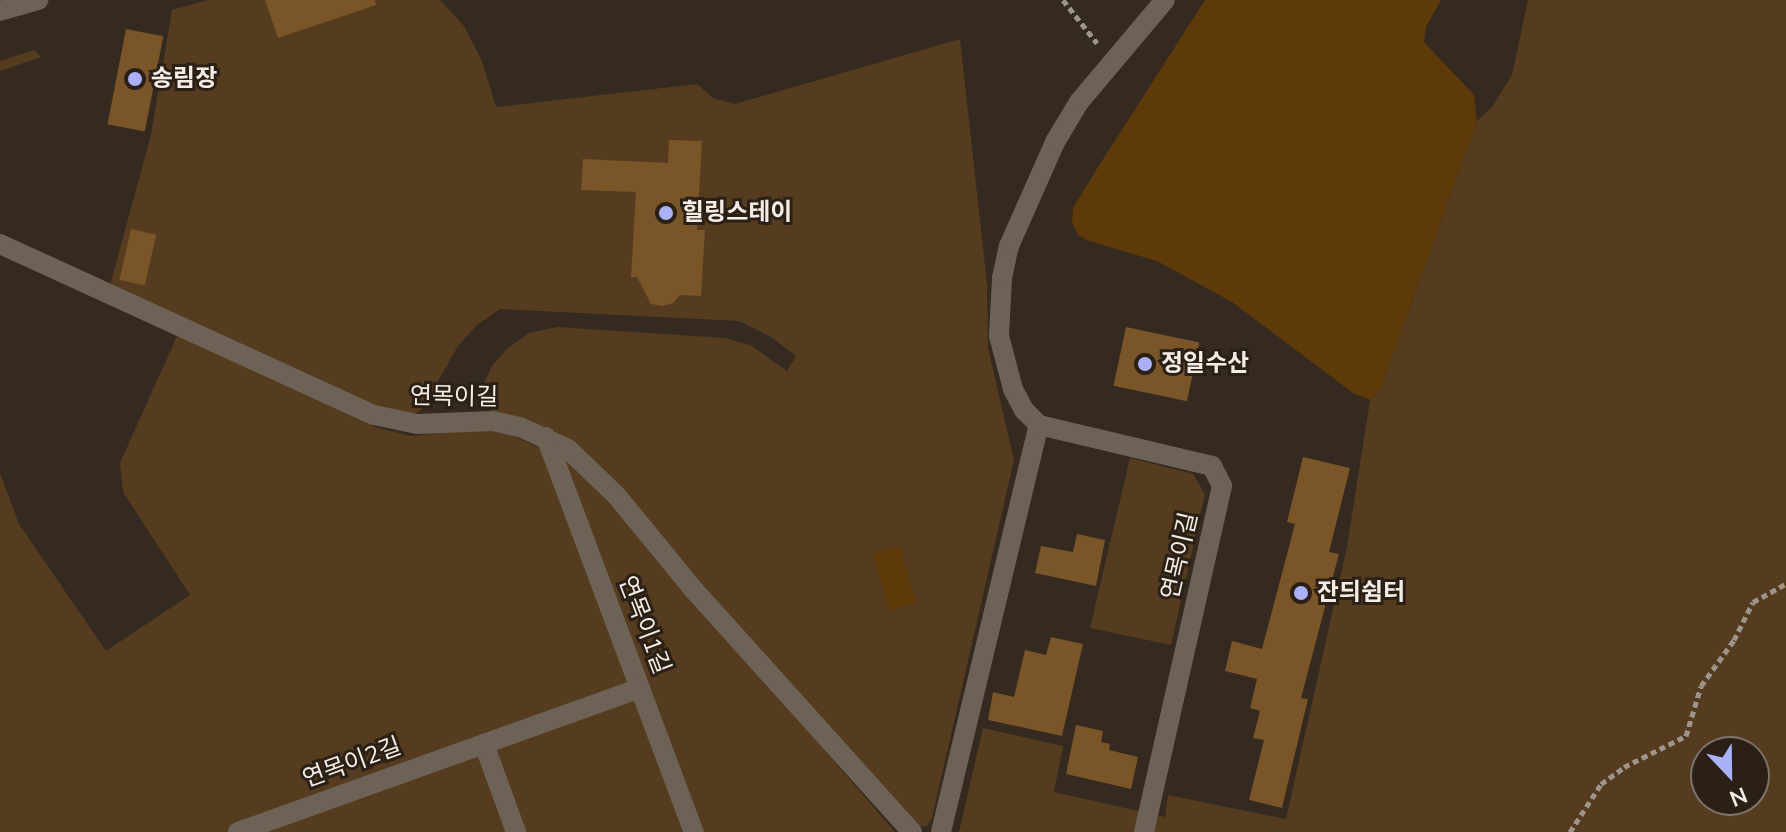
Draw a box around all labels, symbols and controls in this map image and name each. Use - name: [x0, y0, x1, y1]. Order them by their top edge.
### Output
- place label: 송림장: [151, 65, 217, 93]
- marker: 송림장: [126, 70, 144, 88]
- place label: 힐링스테이: [682, 199, 792, 227]
- marker: 힐링스테이: [657, 204, 675, 222]
- place label: 정일수산: [1161, 350, 1249, 378]
- marker: 정일수산: [1136, 355, 1154, 373]
- street label: 연목이길: [410, 382, 498, 412]
- street label: 연목이길: [1156, 510, 1204, 602]
- street label: 연목이1길: [612, 572, 676, 678]
- place label: 잔듸쉼터: [1317, 579, 1405, 607]
- marker: 잔듸쉼터: [1292, 584, 1310, 602]
- street label: 연목이2길: [299, 732, 405, 794]
- north arrow: [1690, 736, 1770, 816]
- text: N: [1725, 779, 1751, 813]

